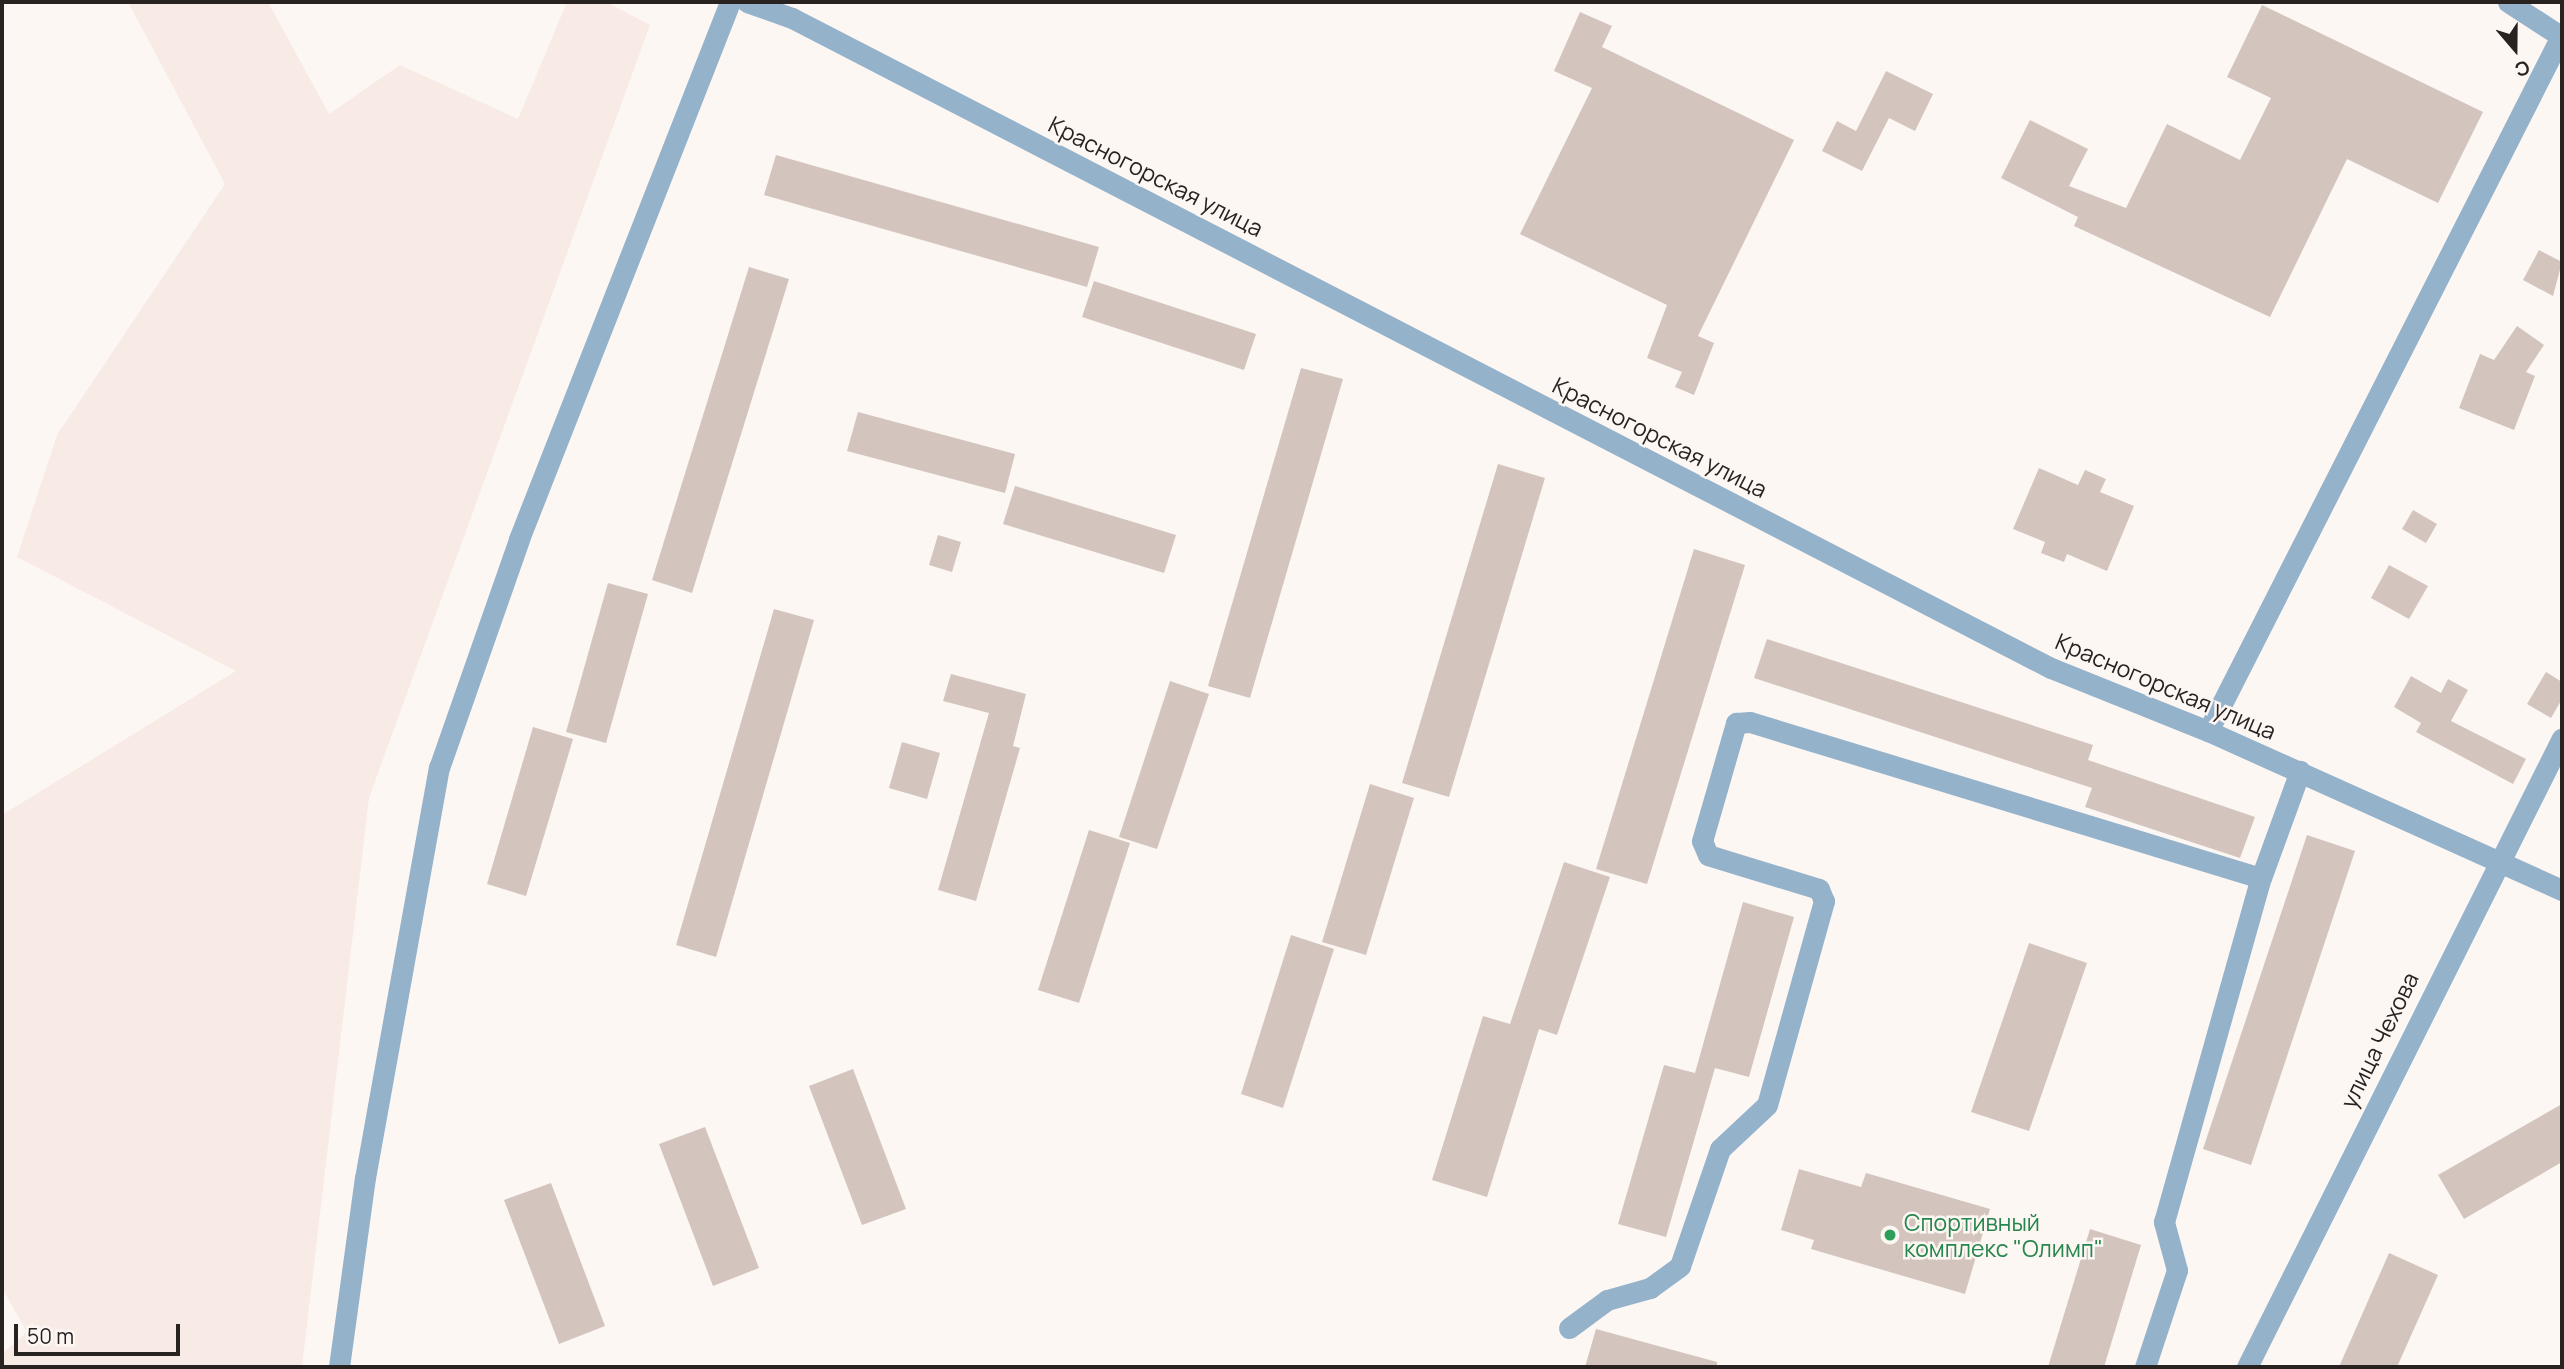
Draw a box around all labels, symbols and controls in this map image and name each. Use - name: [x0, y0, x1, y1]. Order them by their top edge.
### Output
- north arrow: [2480, 14, 2550, 84]
- text: С: [2511, 54, 2533, 83]
- street label: Красногорская улица: [1044, 110, 1268, 242]
- street label: Красногорская улица: [1548, 371, 1772, 503]
- street label: Красногорская улица: [2052, 627, 2280, 745]
- street label: улица Чехова: [2334, 968, 2424, 1112]
- place label: Спортивный комплекс "Олимп": [1904, 1208, 2103, 1262]
- marker: Спортивный комплекс "Олимп": [1882, 1227, 1898, 1243]
- scale bar: [18, 1310, 184, 1354]
- text: 50 m: [27, 1322, 74, 1350]

